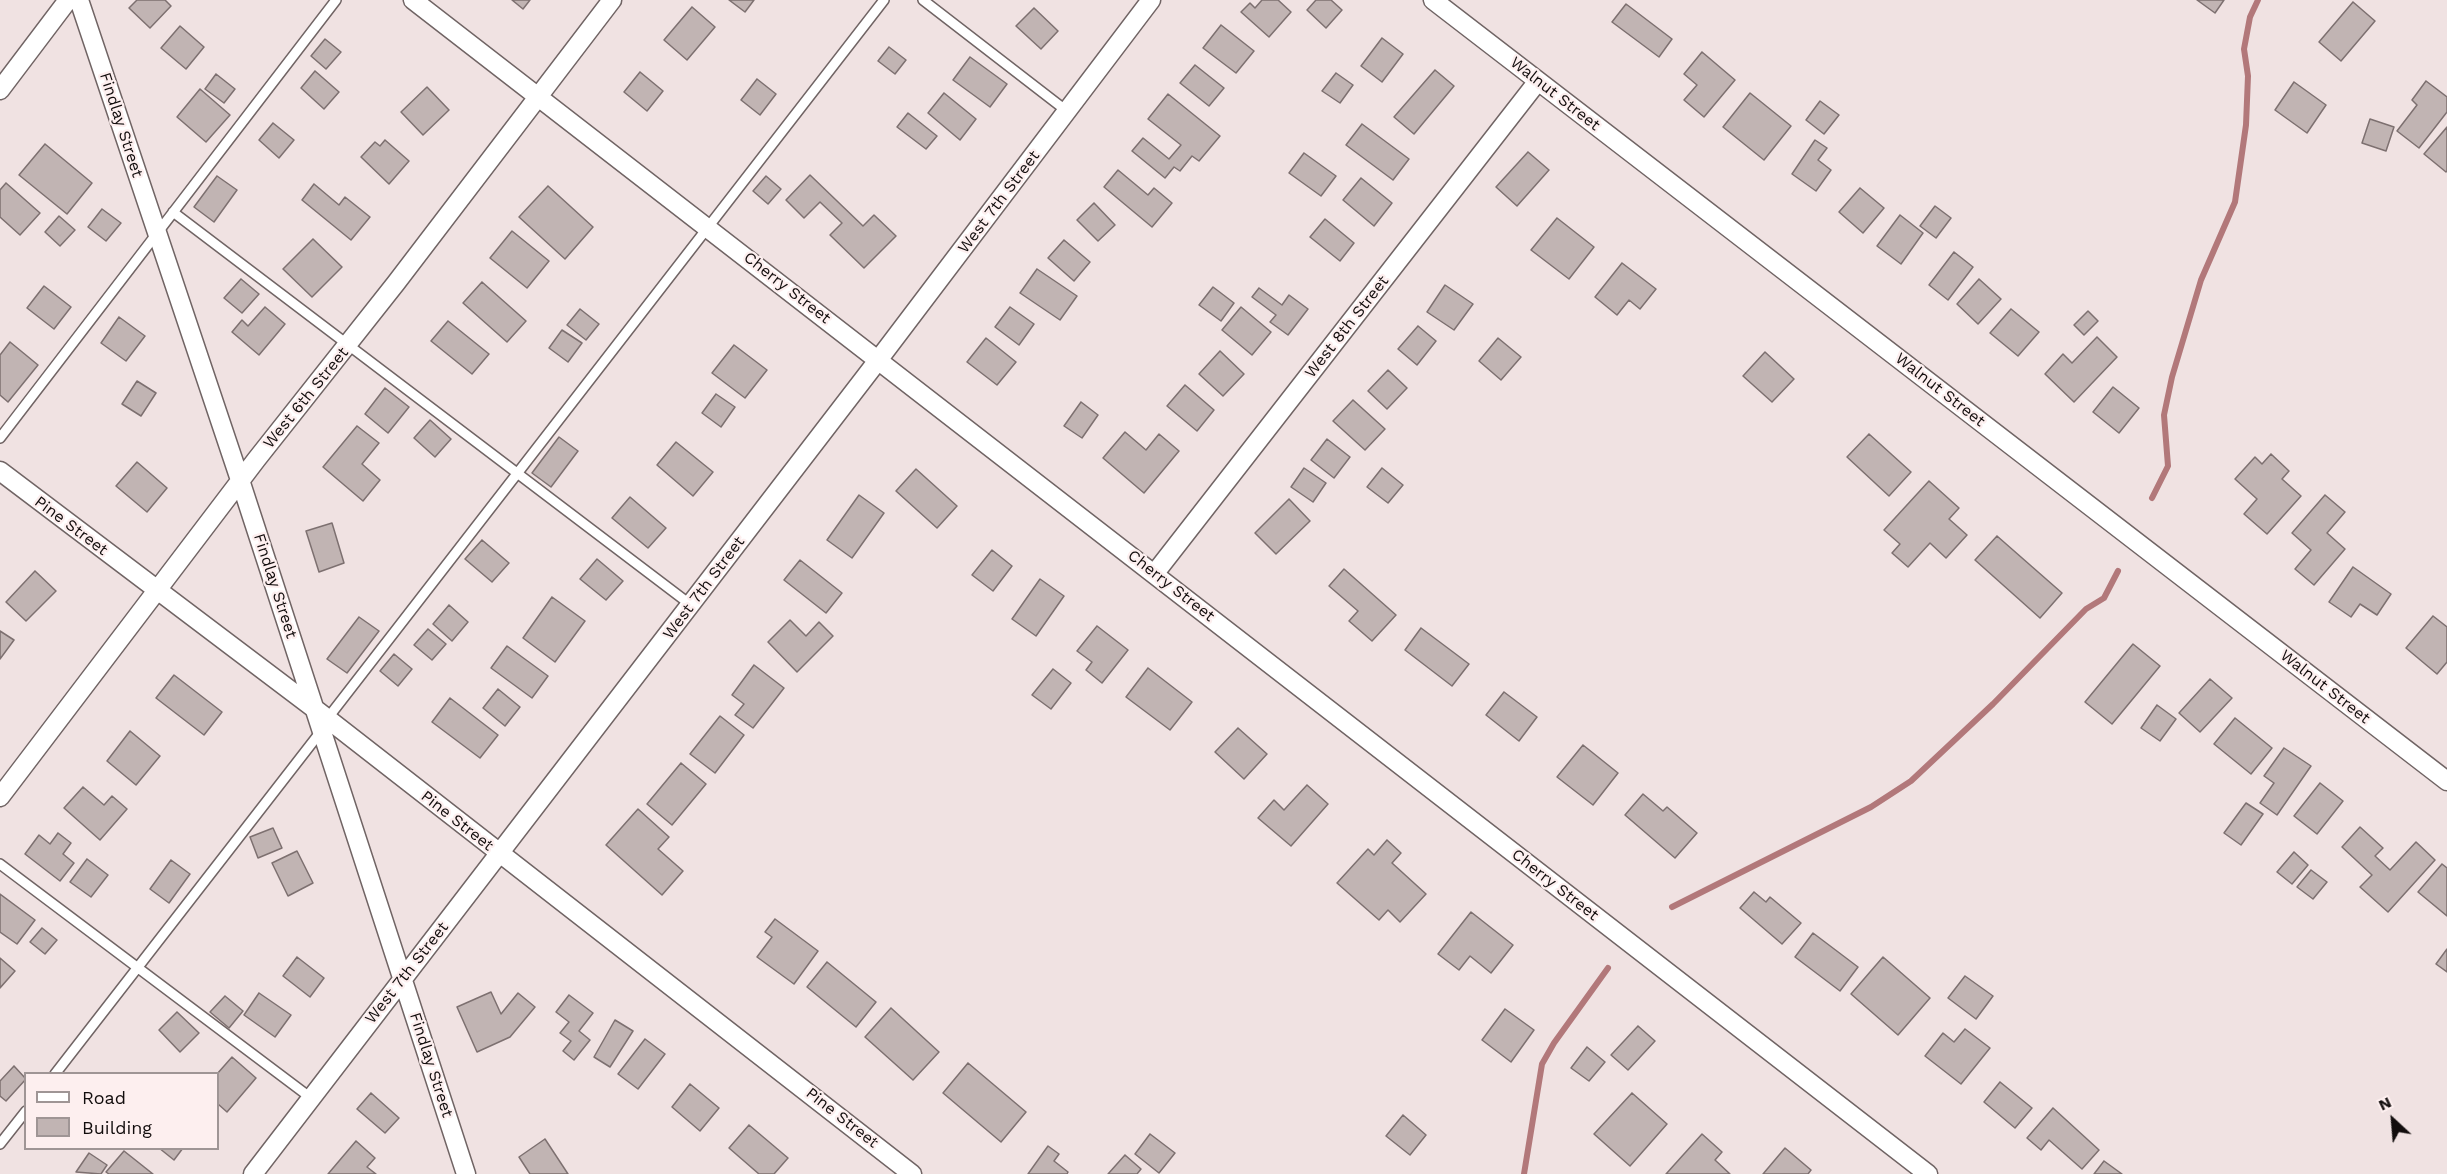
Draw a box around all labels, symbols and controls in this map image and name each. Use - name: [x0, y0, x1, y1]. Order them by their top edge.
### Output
- street label: Walnut Street: [1506, 53, 1604, 135]
- street label: Findlay Street: [95, 70, 147, 180]
- street label: West 7th Street: [954, 147, 1044, 257]
- street label: Cherry Street: [740, 248, 834, 328]
- street label: West 8th Street: [1301, 272, 1393, 382]
- street label: West 6th Street: [259, 344, 353, 452]
- street label: Walnut Street: [1891, 349, 1989, 431]
- street label: Pine Street: [31, 492, 111, 560]
- street label: Findlay Street: [249, 531, 301, 641]
- street label: West 7th Street: [659, 533, 749, 643]
- street label: Cherry Street: [1124, 546, 1218, 626]
- street label: Walnut Street: [2276, 646, 2374, 728]
- street label: Pine Street: [417, 787, 497, 855]
- street label: Cherry Street: [1508, 845, 1602, 925]
- street label: West 7th Street: [361, 918, 453, 1028]
- street label: Findlay Street: [405, 1010, 457, 1120]
- legend: [24, 1072, 219, 1150]
- street label: Pine Street: [802, 1084, 882, 1152]
- text: Road: [82, 1087, 126, 1108]
- north arrow: [2363, 1090, 2423, 1150]
- text: N: [2375, 1092, 2394, 1115]
- text: Building: [82, 1117, 152, 1138]

